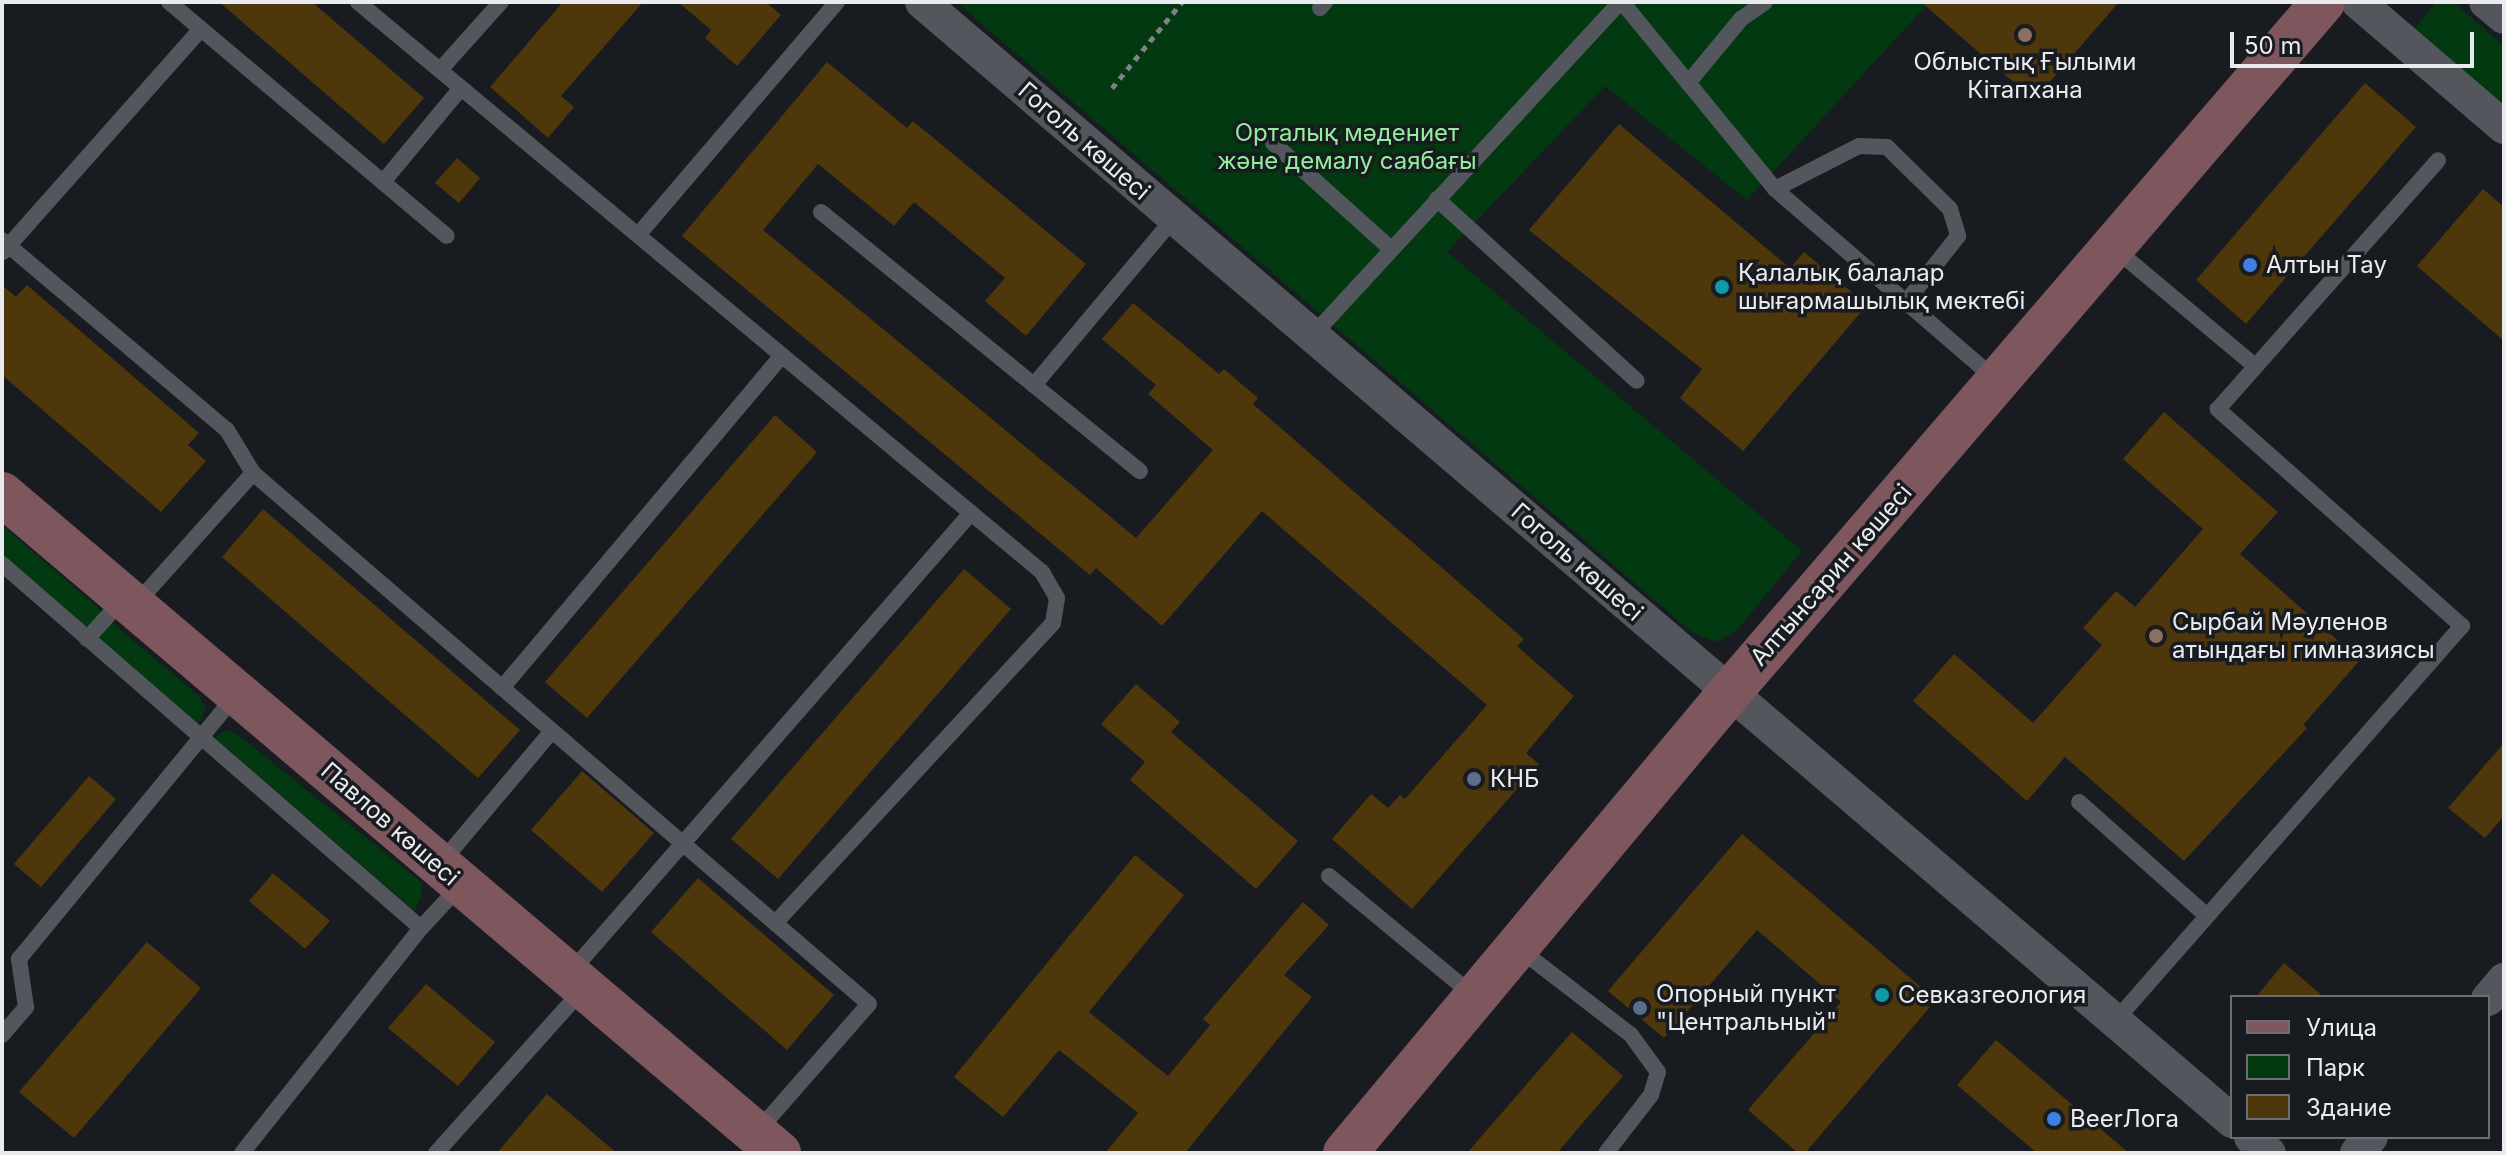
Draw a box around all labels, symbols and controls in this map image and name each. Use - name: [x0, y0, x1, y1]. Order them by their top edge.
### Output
- scale bar: [2234, 16, 2478, 66]
- marker: Облыстық Ғылыми Кітапхана: [2016, 26, 2034, 44]
- text: 50 m: [2244, 31, 2302, 60]
- place label: Облыстық Ғылыми Кітапхана: [1914, 48, 2136, 104]
- street label: Гоголь көшесі: [1012, 76, 1156, 206]
- park label: Орталық мәдениет және демалу саябағы: [1217, 119, 1477, 175]
- place label: Алтын Тау: [2266, 251, 2387, 279]
- marker: Алтын Тау: [2241, 256, 2259, 274]
- place label: Қалалық балалар шығармашылық мектебі: [1738, 259, 2025, 315]
- marker: Қалалық балалар шығармашылық мектебі: [1713, 278, 1731, 296]
- street label: Алтынсарин көшесі: [1744, 478, 1918, 672]
- street label: Гоголь көшесі: [1505, 497, 1649, 627]
- place label: Сырбай Мәуленов атындағы гимназиясы: [2172, 608, 2435, 664]
- marker: Сырбай Мәуленов атындағы гимназиясы: [2147, 627, 2165, 645]
- street label: Павлов көшесі: [315, 756, 465, 892]
- place label: КНБ: [1490, 765, 1539, 793]
- marker: КНБ: [1465, 770, 1483, 788]
- place label: Опорный пункт "Центральный": [1656, 980, 1837, 1036]
- place label: Севказгеология: [1898, 981, 2086, 1009]
- marker: Севказгеология: [1873, 986, 1891, 1004]
- legend: [2230, 995, 2490, 1139]
- marker: Опорный пункт "Центральный": [1631, 999, 1649, 1017]
- text: Улица: [2306, 1013, 2377, 1042]
- text: Парк: [2306, 1053, 2365, 1082]
- text: Здание: [2306, 1093, 2392, 1122]
- place label: BeerЛога: [2070, 1105, 2179, 1133]
- marker: BeerЛога: [2045, 1110, 2063, 1128]

